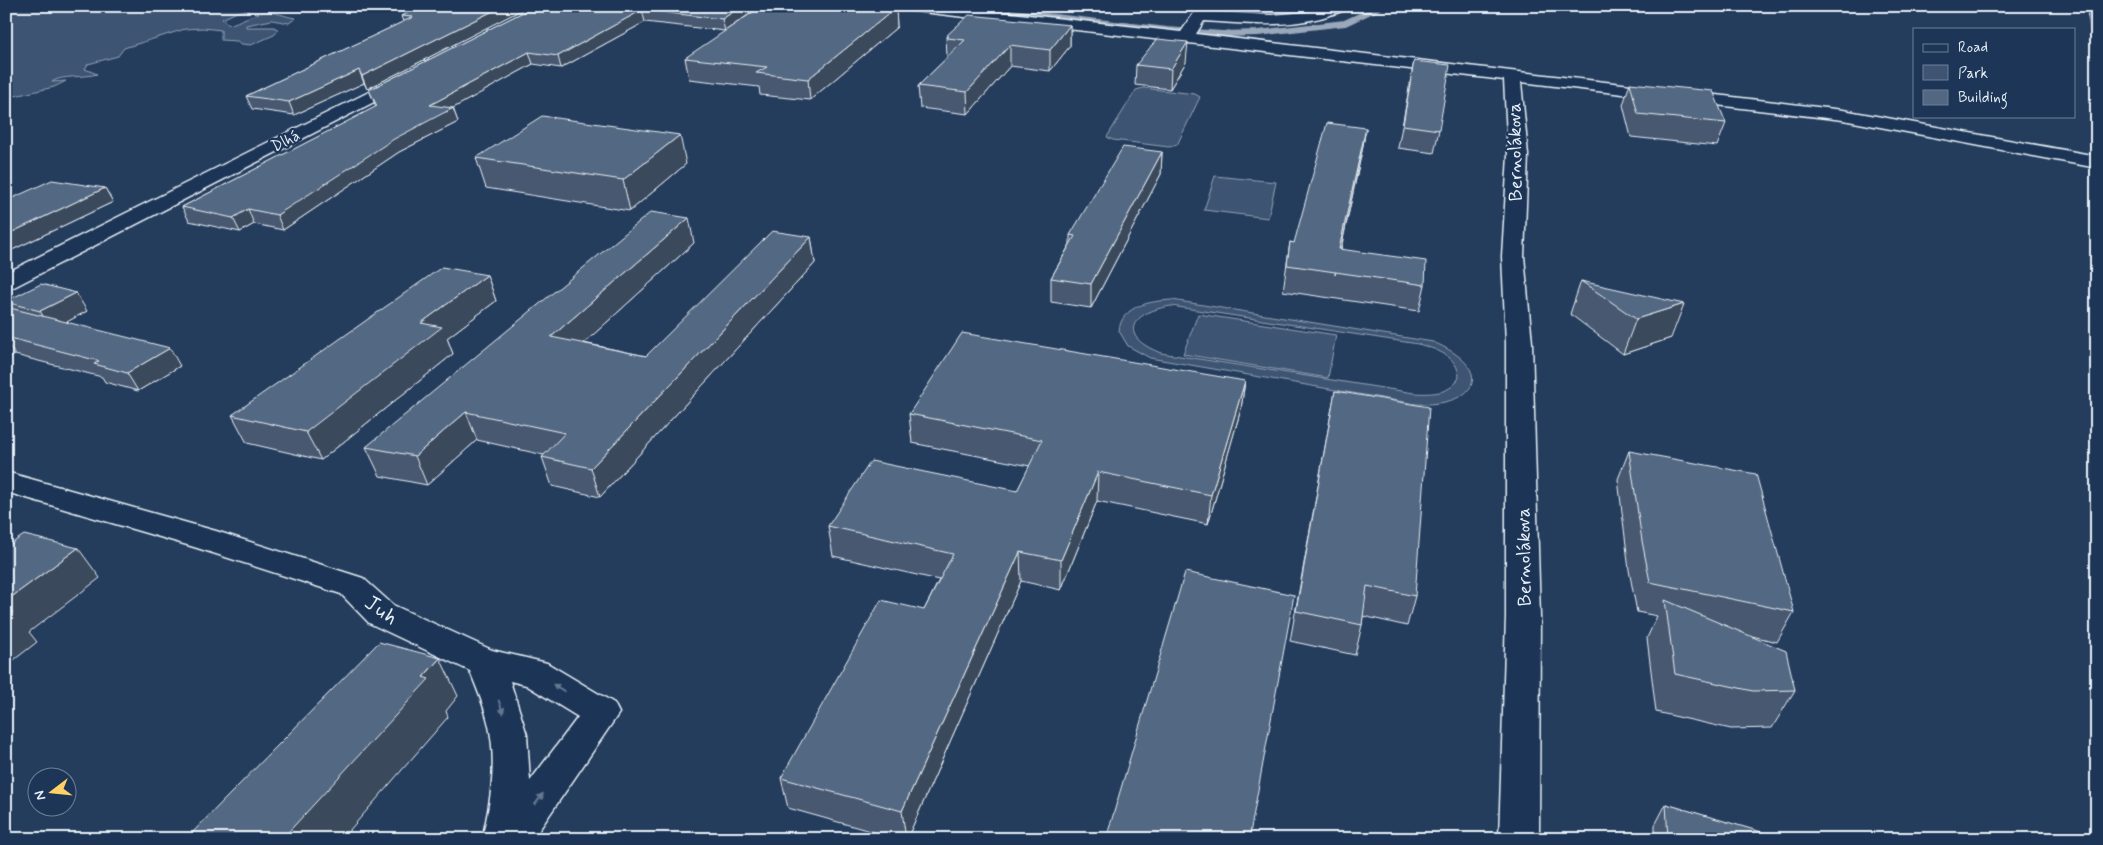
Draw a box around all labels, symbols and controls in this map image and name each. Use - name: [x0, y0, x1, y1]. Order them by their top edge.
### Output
- legend: [1913, 28, 2076, 118]
- text: Road: [1958, 38, 1988, 58]
- text: Park: [1958, 64, 1988, 84]
- text: Building: [1958, 88, 2008, 109]
- street label: Bernolákova: [1502, 102, 1529, 202]
- street label: Dlhá: [268, 125, 304, 157]
- street label: Bernolákova: [1511, 507, 1538, 607]
- street label: Juh: [359, 589, 403, 632]
- one-way arrow: [552, 683, 566, 692]
- one-way arrow: [498, 700, 505, 715]
- north arrow: [28, 768, 78, 818]
- text: N: [31, 788, 50, 802]
- one-way arrow: [534, 792, 544, 806]

